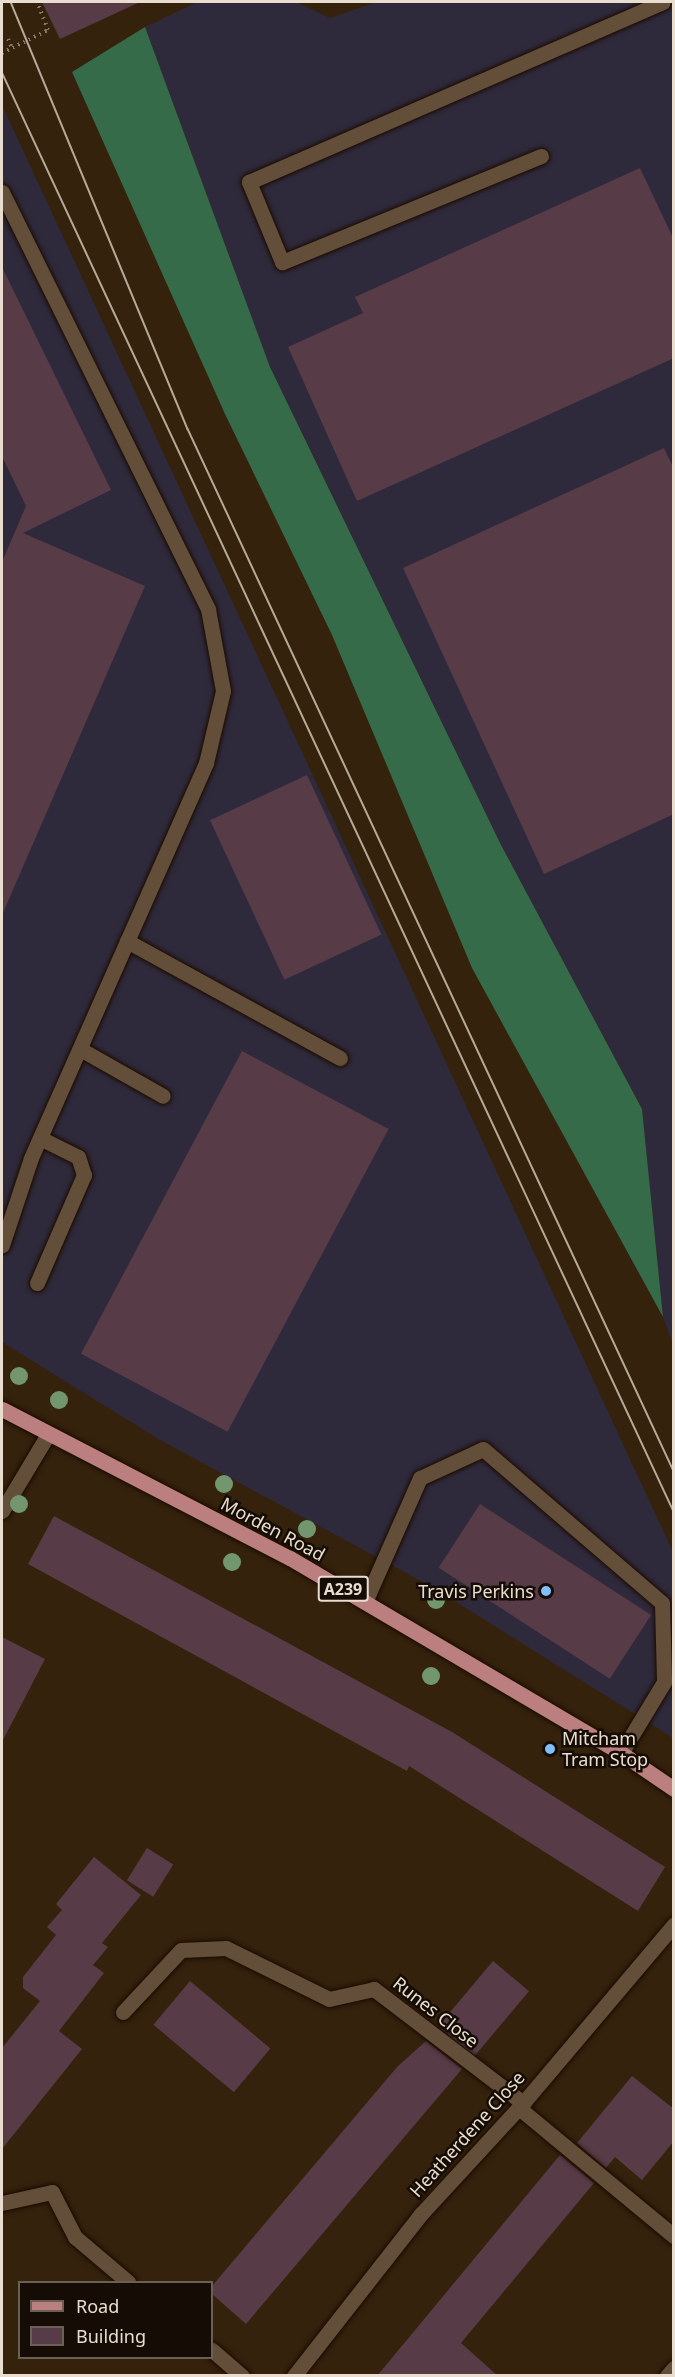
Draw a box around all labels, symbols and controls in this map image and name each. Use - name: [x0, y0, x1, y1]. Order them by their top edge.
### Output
- street label: Morden Road: [217, 1493, 329, 1565]
- road number: A239: [318, 1576, 368, 1602]
- place label: Travis Perkins: [418, 1580, 534, 1602]
- marker: Travis Perkins: [539, 1584, 553, 1598]
- place label: Mitcham Tram Stop: [562, 1728, 648, 1770]
- marker: Mitcham Tram Stop: [543, 1742, 557, 1756]
- street label: Runes Close: [389, 1972, 483, 2052]
- street label: Heatherdene Close: [405, 2067, 529, 2201]
- legend: [18, 2281, 213, 2359]
- text: Road: [76, 2294, 119, 2318]
- text: Building: [76, 2324, 146, 2348]

